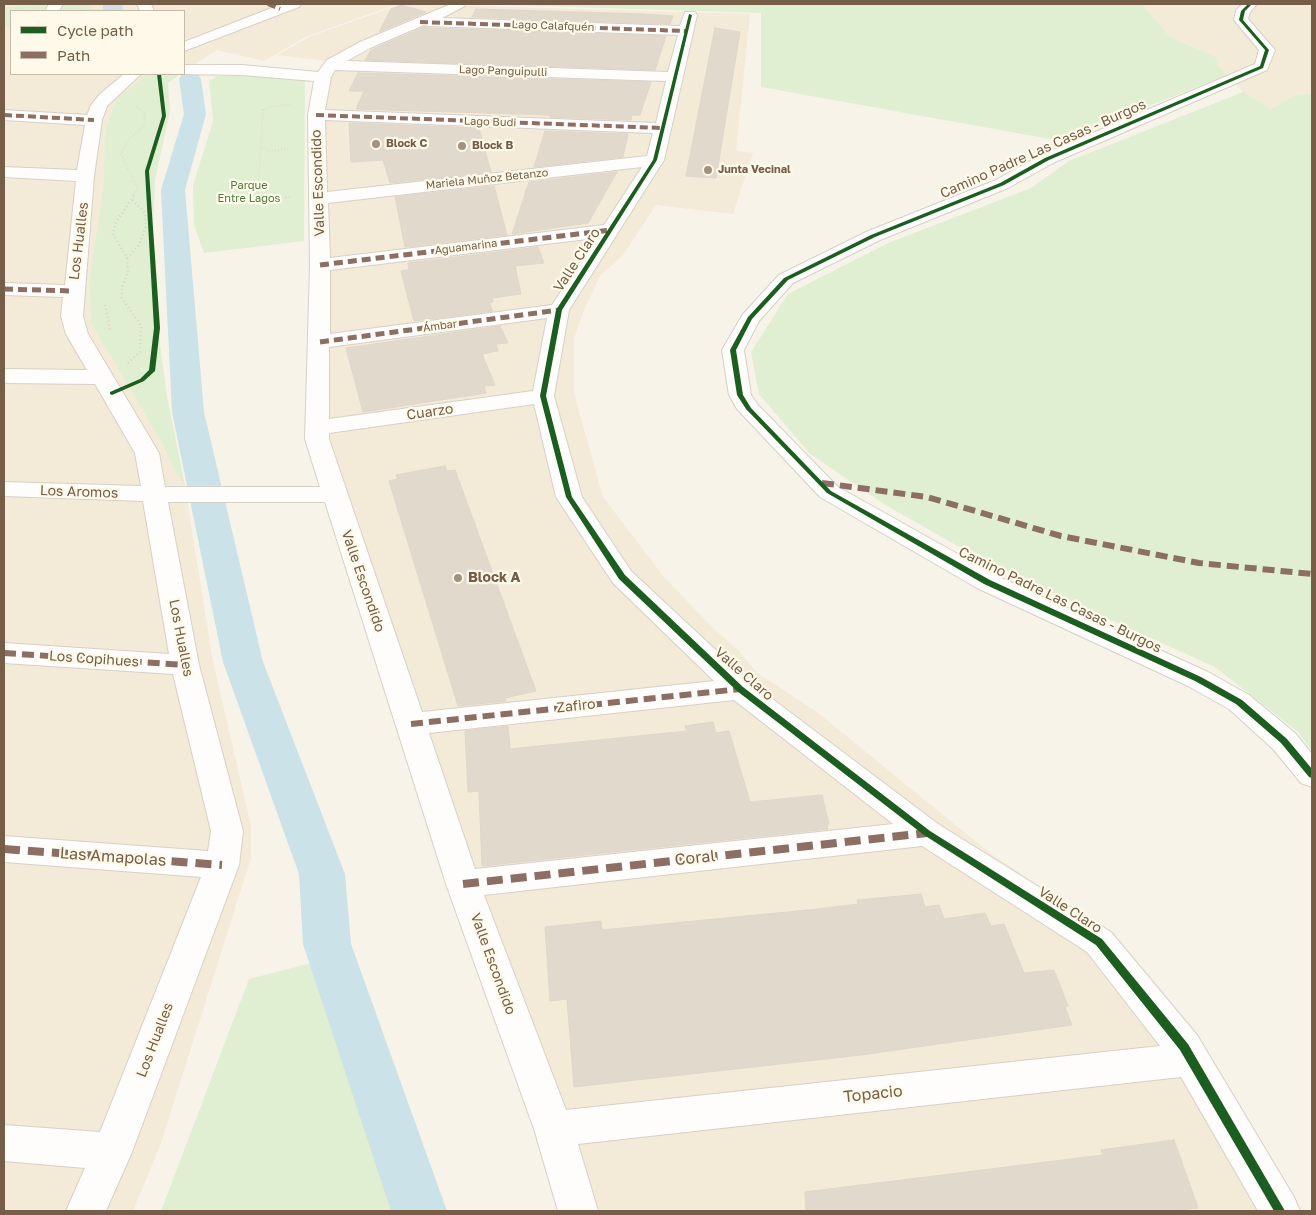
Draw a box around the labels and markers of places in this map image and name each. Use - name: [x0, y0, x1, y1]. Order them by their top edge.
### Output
- place label: Block C: [386, 137, 427, 151]
- marker: Block C: [370, 138, 382, 150]
- place label: Block B: [472, 139, 513, 153]
- marker: Block B: [456, 140, 468, 152]
- place label: Junta Vecinal: [718, 163, 791, 177]
- marker: Junta Vecinal: [702, 164, 714, 176]
- place label: Block A: [468, 570, 520, 586]
- marker: Block A: [452, 572, 464, 584]

